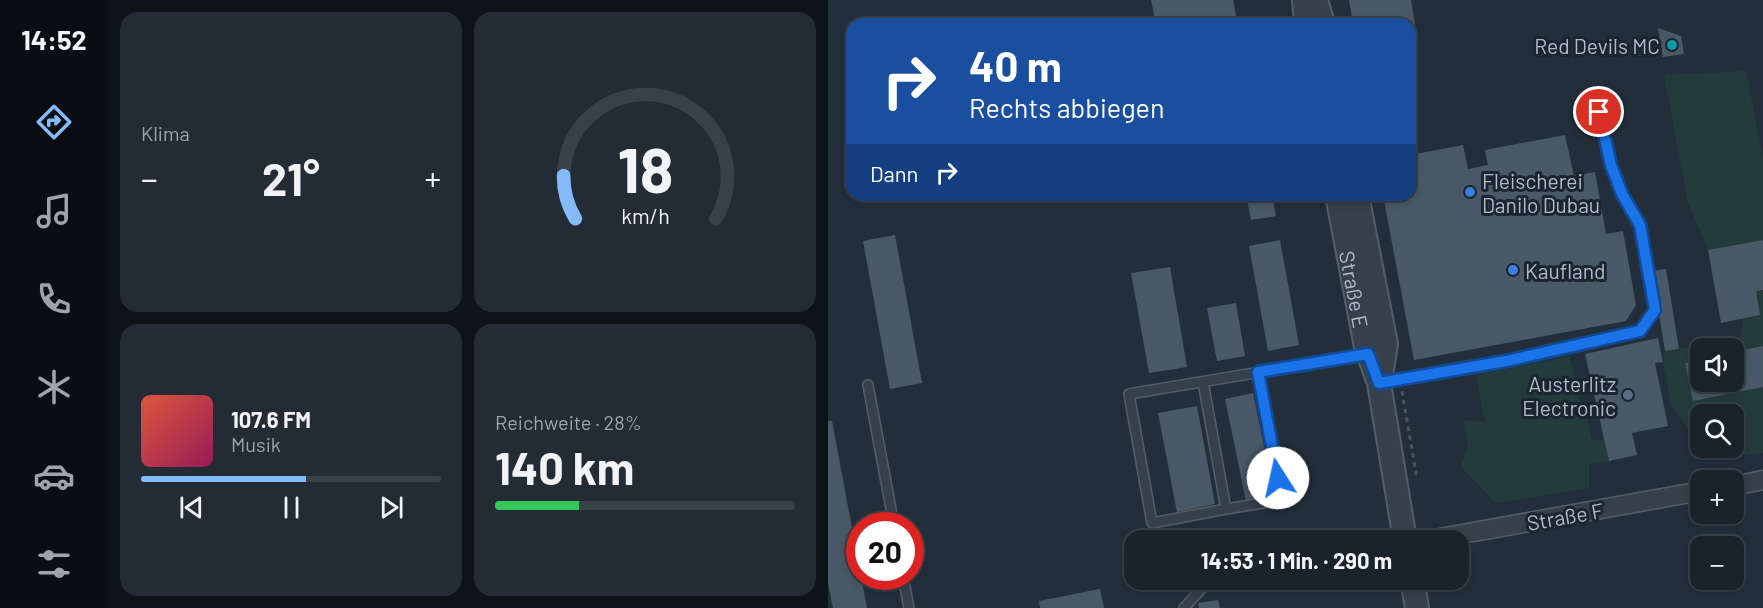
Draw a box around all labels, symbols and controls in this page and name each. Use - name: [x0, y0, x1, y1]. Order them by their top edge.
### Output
- text: 14:52: [21, 23, 87, 55]
- place label: Red Devils MC: [1534, 33, 1660, 58]
- marker: Red Devils MC: [1665, 38, 1679, 52]
- text: 40 m: [969, 40, 1062, 90]
- icon: right: [870, 42, 948, 120]
- pin: [1573, 86, 1624, 137]
- text: Rechts abbiegen: [969, 91, 1165, 123]
- icon: arrive: [1582, 95, 1615, 128]
- icon: directions: [33, 101, 75, 143]
- text: Klima: [141, 121, 190, 145]
- text: 18: [617, 131, 673, 205]
- text: 21°: [262, 151, 320, 205]
- icon: right: [930, 156, 963, 189]
- text: −: [141, 158, 158, 198]
- text: +: [425, 158, 441, 198]
- text: Dann: [870, 160, 918, 186]
- place label: Fleischerei Danilo Dubau: [1482, 168, 1600, 217]
- marker: Fleischerei Danilo Dubau: [1463, 185, 1477, 199]
- icon: music: [33, 190, 75, 232]
- text: km/h: [621, 203, 669, 228]
- street label: Straße E: [1335, 249, 1375, 330]
- place label: Kaufland: [1525, 258, 1606, 283]
- marker: Kaufland: [1506, 263, 1520, 277]
- icon: phone: [33, 278, 75, 320]
- map controls: [1690, 338, 1744, 590]
- button: sound: [1690, 338, 1744, 392]
- icon: climate: [33, 366, 75, 408]
- place label: Austerlitz Electronic: [1522, 371, 1616, 420]
- marker: Austerlitz Electronic: [1621, 388, 1635, 402]
- button: search: [1690, 404, 1744, 458]
- text: 107.6 FM: [231, 406, 311, 432]
- text: Reichweite · 28%: [495, 410, 642, 434]
- text: Musik: [231, 432, 281, 456]
- text: 140 km: [495, 440, 634, 494]
- position arrow: [1246, 446, 1310, 510]
- icon: car: [33, 455, 75, 497]
- button: +: [1690, 470, 1744, 524]
- icon: previous: [175, 491, 208, 524]
- icon: pause: [275, 491, 308, 524]
- icon: next: [375, 491, 408, 524]
- street label: Straße F: [1525, 497, 1605, 535]
- speed limit sign: 20: [846, 512, 924, 590]
- button: −: [1690, 536, 1744, 590]
- icon: filters: [33, 543, 75, 585]
- text: 14:53 · 1 Min. · 290 m: [1201, 547, 1392, 573]

